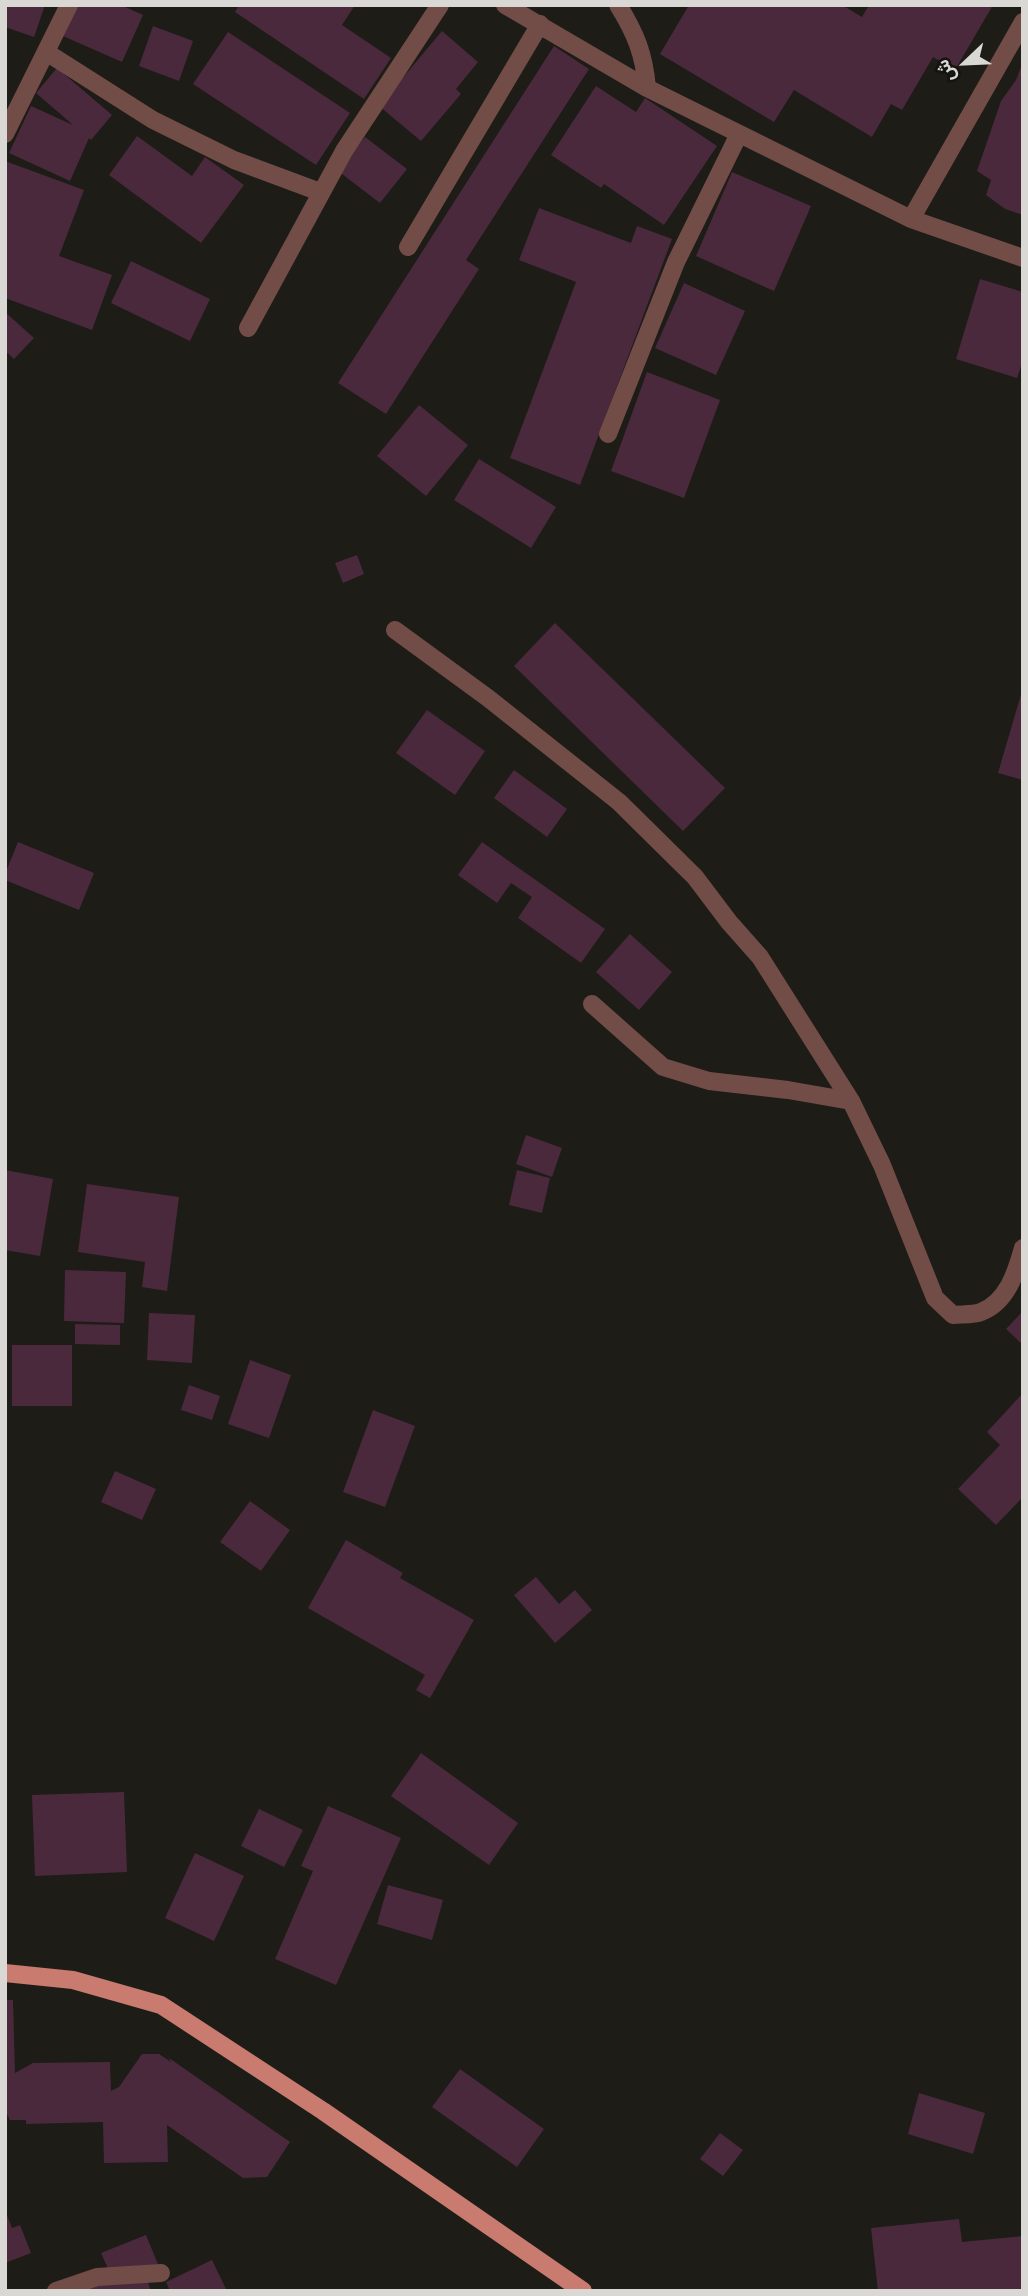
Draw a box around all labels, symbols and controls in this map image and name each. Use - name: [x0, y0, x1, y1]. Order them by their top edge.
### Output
- north arrow: [930, 28, 1000, 98]
- text: ش: [929, 56, 962, 87]

